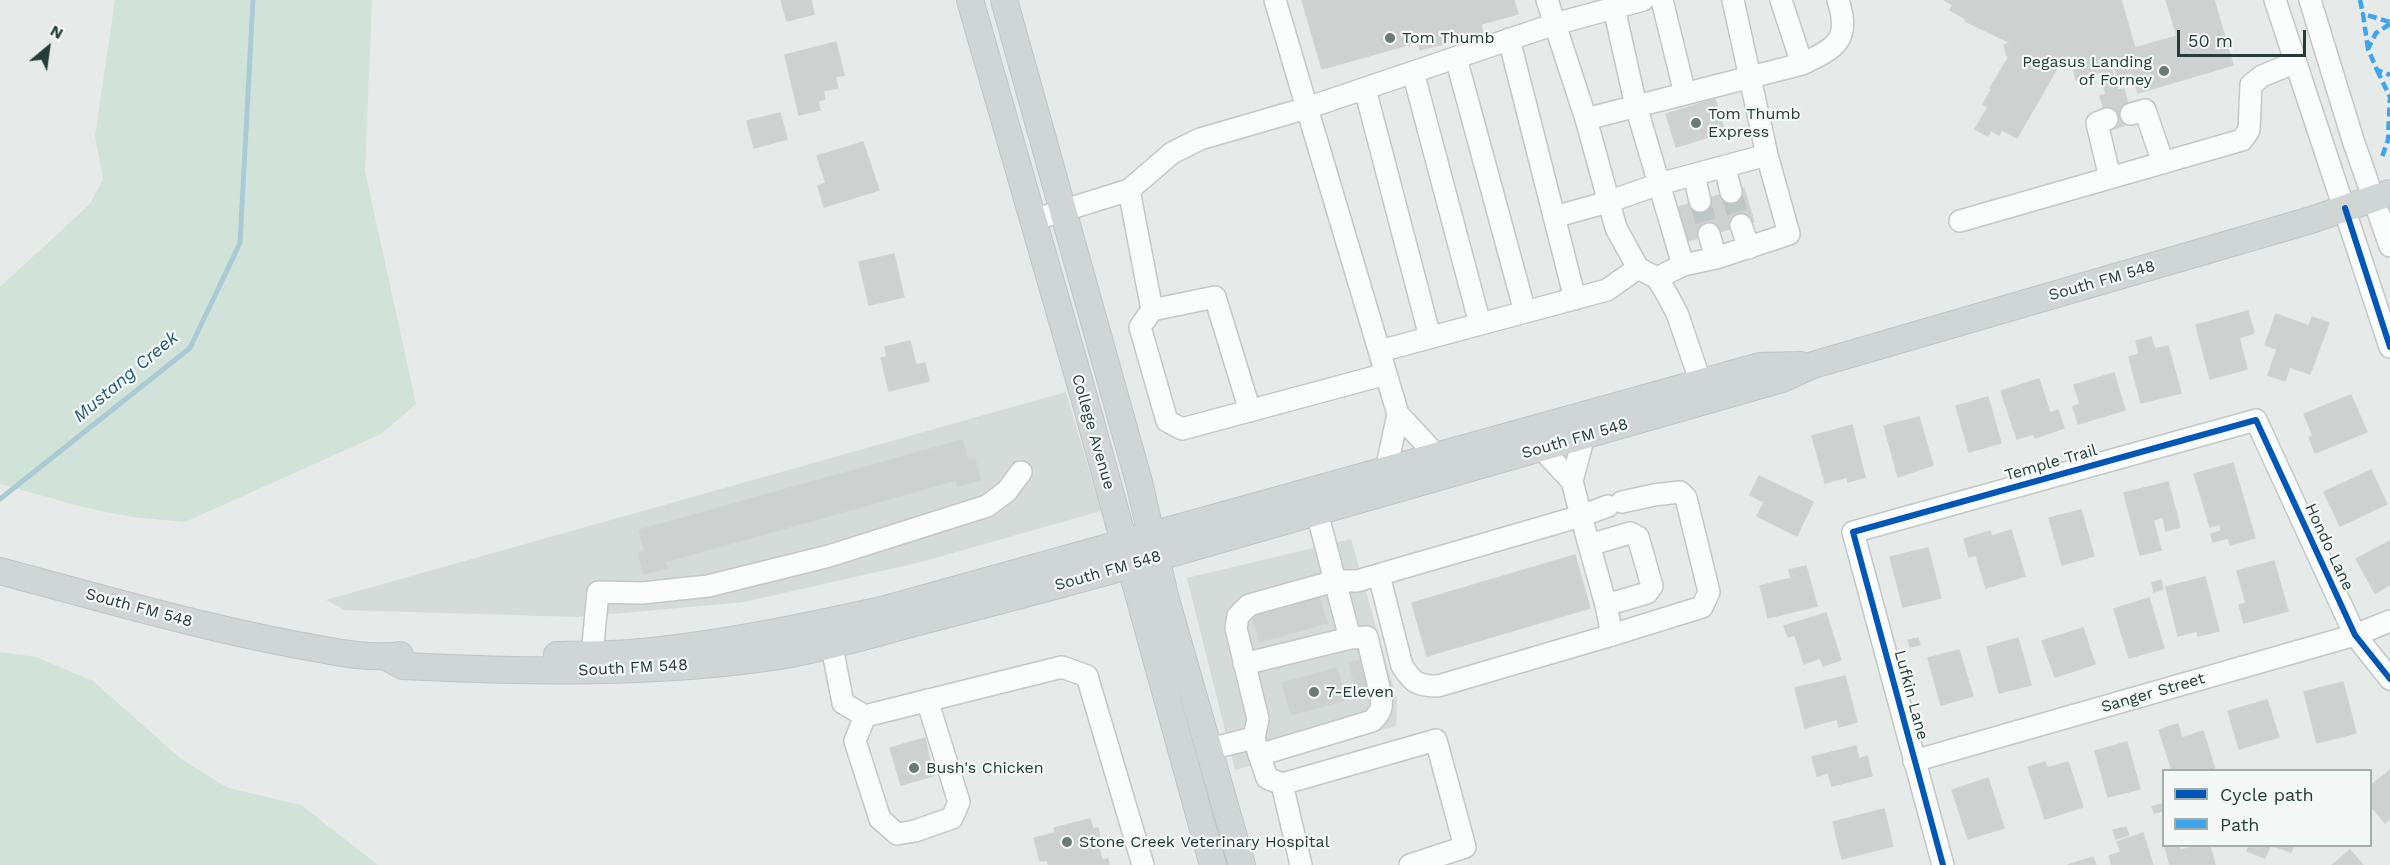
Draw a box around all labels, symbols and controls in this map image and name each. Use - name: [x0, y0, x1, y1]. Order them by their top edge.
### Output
- north arrow: [18, 18, 78, 78]
- scale bar: [2180, 18, 2309, 56]
- text: N: [47, 21, 67, 43]
- place label: Tom Thumb: [1402, 28, 1495, 48]
- text: 50 m: [2188, 30, 2233, 51]
- marker: Tom Thumb: [1383, 31, 1397, 45]
- place label: Pegasus Landing of Forney: [2022, 52, 2152, 90]
- marker: Pegasus Landing of Forney: [2157, 64, 2171, 78]
- place label: Tom Thumb Express: [1708, 104, 1801, 142]
- marker: Tom Thumb Express: [1689, 116, 1703, 130]
- street label: South FM 548: [2047, 257, 2157, 305]
- water label: Mustang Creek: [69, 327, 183, 427]
- street label: College Avenue: [1067, 372, 1119, 492]
- street label: South FM 548: [1520, 415, 1630, 463]
- street label: Temple Trail: [2003, 441, 2099, 485]
- street label: Hondo Lane: [2300, 500, 2358, 594]
- street label: South FM 548: [1053, 547, 1163, 595]
- street label: South FM 548: [84, 585, 194, 631]
- street label: Lufkin Lane: [1890, 648, 1932, 742]
- street label: South FM 548: [578, 656, 688, 680]
- street label: Sanger Street: [2099, 669, 2207, 717]
- place label: 7-Eleven: [1326, 682, 1394, 702]
- marker: 7-Eleven: [1307, 685, 1321, 699]
- place label: Bush's Chicken: [926, 758, 1044, 778]
- marker: Bush's Chicken: [907, 761, 921, 775]
- legend: [2162, 769, 2372, 847]
- text: Cycle path: [2220, 784, 2314, 805]
- text: Path: [2220, 814, 2260, 835]
- place label: Stone Creek Veterinary Hospital: [1079, 832, 1330, 852]
- marker: Stone Creek Veterinary Hospital: [1060, 835, 1074, 849]

